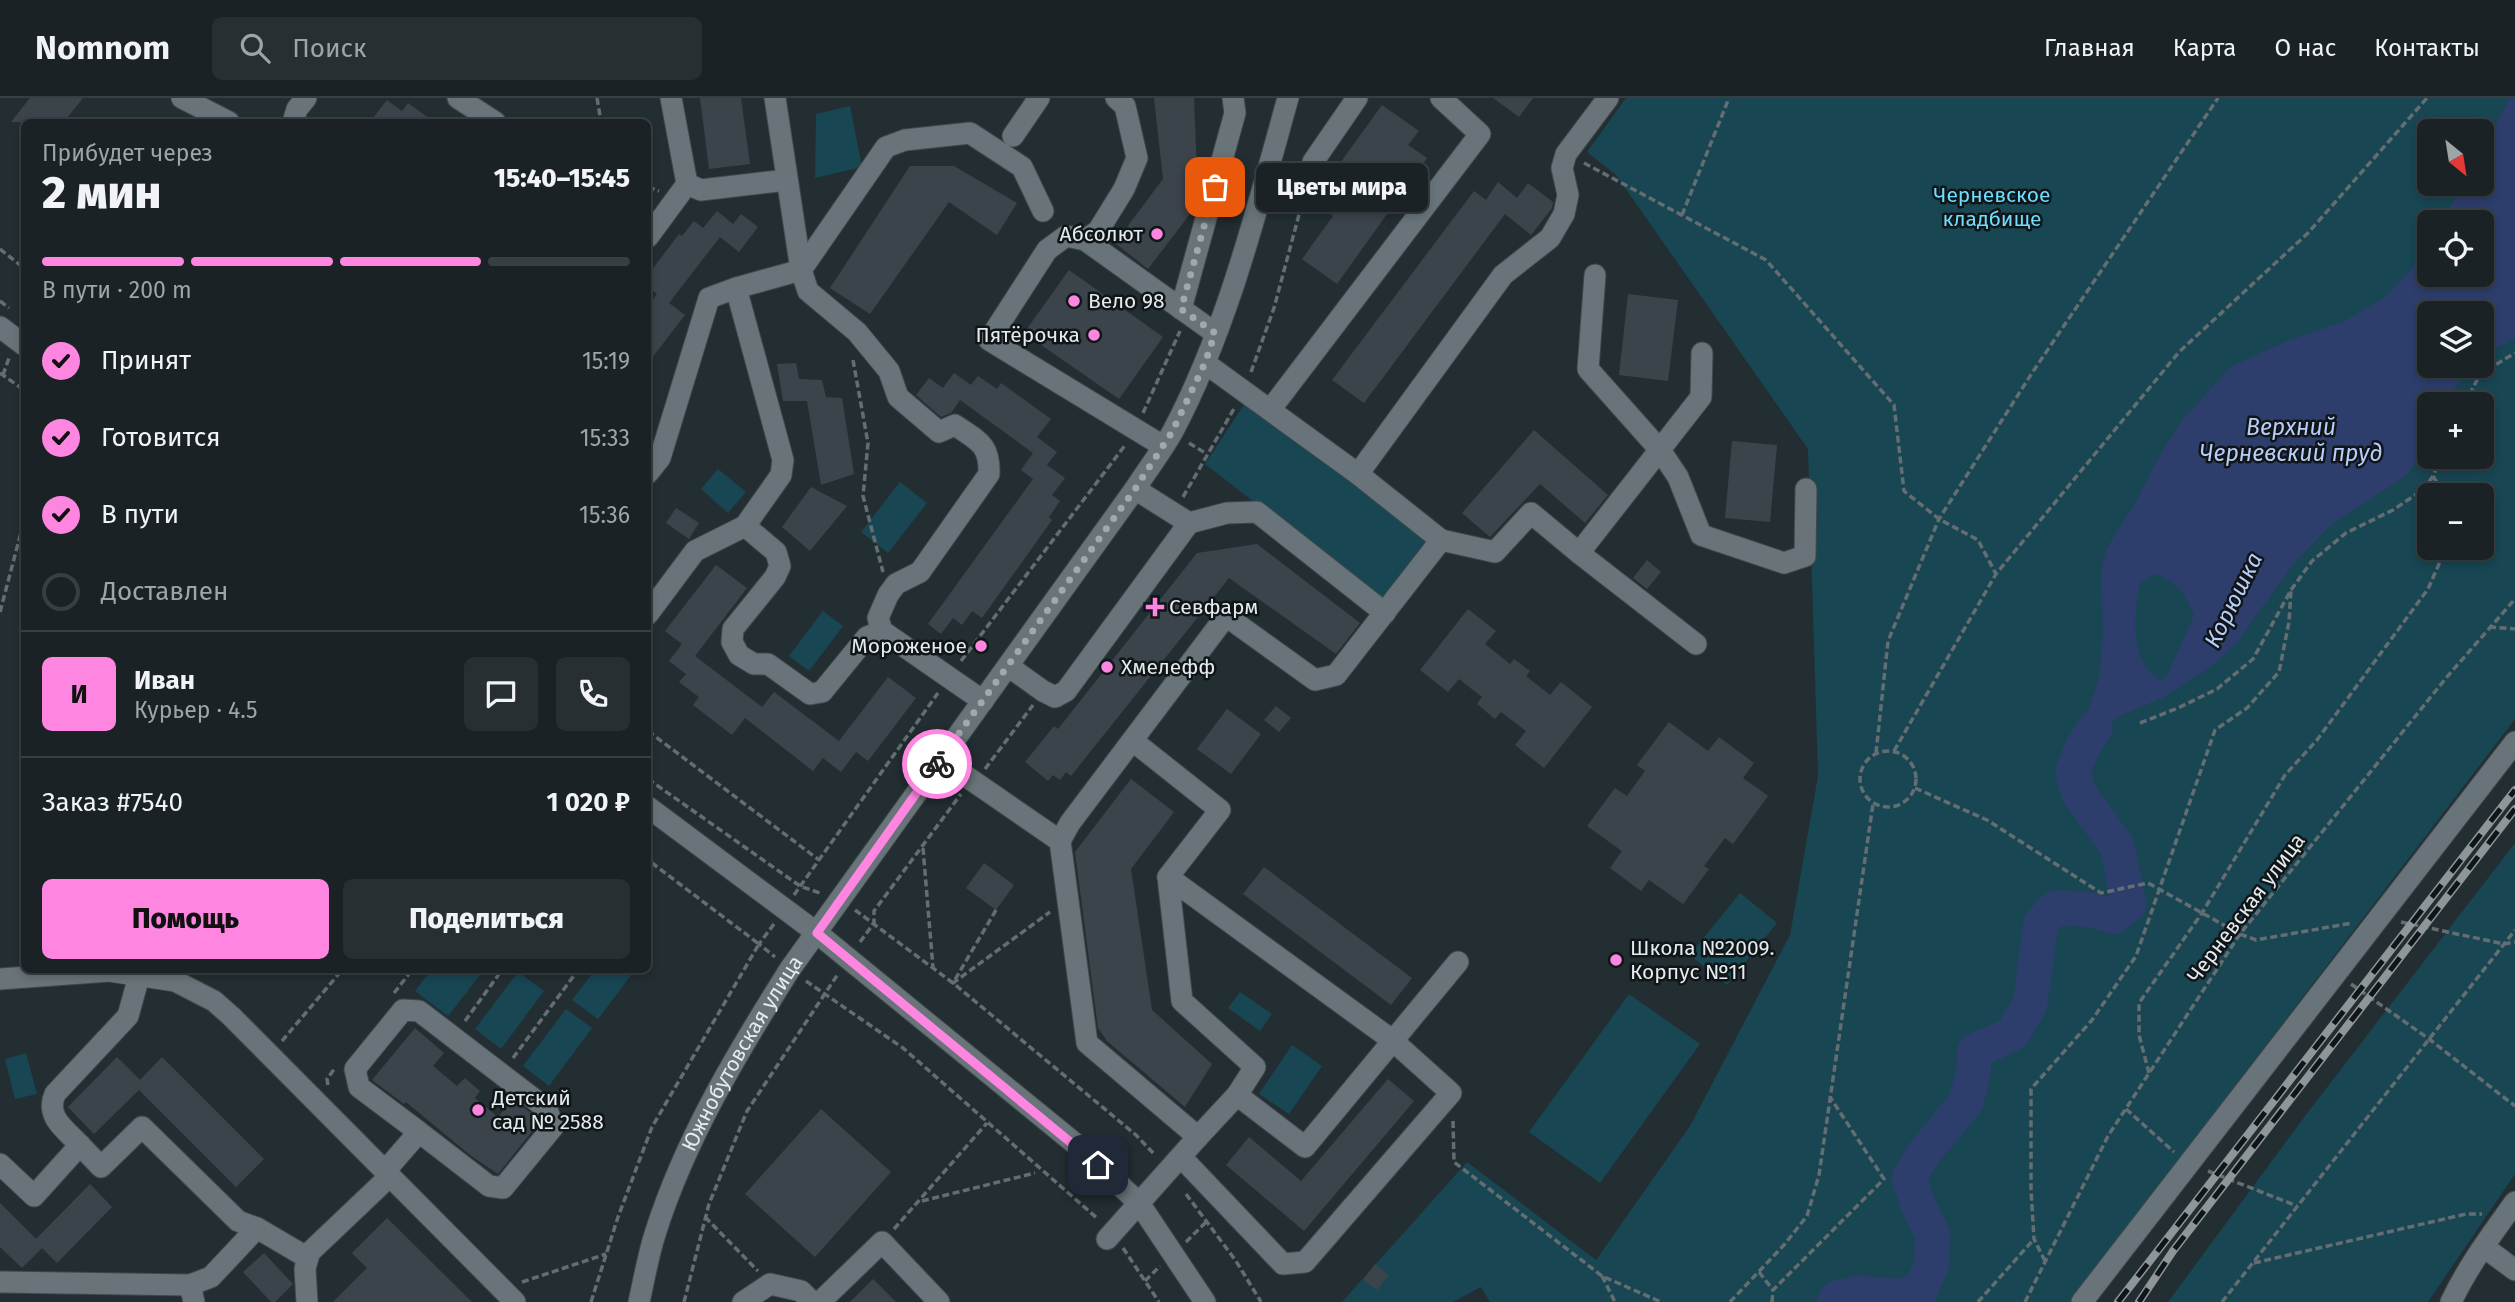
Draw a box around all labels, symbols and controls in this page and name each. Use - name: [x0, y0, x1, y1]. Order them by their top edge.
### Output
- search box: [212, 17, 702, 80]
- text: Nomnom: [35, 28, 170, 68]
- icon: search: [236, 29, 274, 67]
- text: Поиск: [292, 33, 367, 64]
- text: Главная: [2044, 34, 2135, 62]
- text: Карта: [2173, 34, 2236, 62]
- text: О нас: [2274, 34, 2336, 62]
- text: Контакты: [2374, 34, 2480, 62]
- north arrow: [2417, 119, 2494, 196]
- map controls: [2417, 119, 2494, 560]
- text: Прибудет через: [42, 139, 213, 167]
- pin: [1185, 157, 1245, 217]
- callout: Цветы мира: [1257, 162, 1428, 212]
- text: 15:40–15:45: [494, 163, 630, 194]
- text: 2 мин: [42, 165, 161, 220]
- icon: bag: [1196, 168, 1234, 206]
- text: Цветы мира: [1277, 173, 1407, 201]
- park label: Черневское кладбище: [1934, 182, 2050, 232]
- button: locate: [2417, 210, 2494, 287]
- place label: Абсолют: [1060, 221, 1144, 247]
- marker: Абсолют: [1149, 226, 1165, 242]
- text: В пути · 200 m: [42, 276, 192, 304]
- place label: Вело 98: [1088, 288, 1165, 314]
- marker: Вело 98: [1066, 293, 1082, 309]
- button: layers: [2417, 301, 2494, 378]
- place label: Пятёрочка: [976, 322, 1080, 348]
- marker: Пятёрочка: [1086, 327, 1102, 343]
- icon: check: [42, 342, 80, 380]
- text: Принят: [101, 345, 191, 376]
- text: 15:19: [582, 347, 630, 375]
- button: +: [2417, 392, 2494, 469]
- water label: Верхний Черневский пруд: [2200, 413, 2382, 467]
- icon: check: [42, 419, 80, 457]
- text: Готовится: [101, 422, 221, 453]
- text: 15:33: [580, 424, 630, 452]
- button: −: [2417, 483, 2494, 560]
- icon: check: [42, 496, 80, 534]
- text: В пути: [101, 499, 179, 530]
- text: 15:36: [579, 501, 630, 529]
- water label: Корюшка: [2198, 548, 2268, 652]
- text: Доставлен: [101, 576, 228, 607]
- place label: Севфарм: [1169, 594, 1258, 620]
- marker: Севфарм: [1147, 599, 1163, 615]
- place label: Мороженое: [851, 633, 967, 659]
- marker: Мороженое: [973, 638, 989, 654]
- place label: Хмелефф: [1121, 654, 1215, 680]
- button: chat: [464, 657, 538, 731]
- button: phone: [556, 657, 630, 731]
- marker: Хмелефф: [1099, 659, 1115, 675]
- text: Иван: [134, 665, 195, 696]
- text: И: [70, 679, 88, 710]
- text: Курьер · 4.5: [134, 696, 258, 724]
- courier: [902, 729, 972, 799]
- icon: bike: [918, 745, 956, 783]
- text: Заказ #7540: [42, 787, 183, 818]
- text: 1 020 ₽: [547, 787, 630, 818]
- street label: Черневская улица: [2181, 828, 2311, 988]
- button: Помощь: [42, 879, 329, 959]
- button: Поделиться: [343, 879, 630, 959]
- place label: Школа №2009. Корпус №11: [1630, 935, 1775, 985]
- street label: Южнобутовская улица: [676, 950, 809, 1155]
- marker: Школа №2009. Корпус №11: [1608, 952, 1624, 968]
- place label: Детский сад № 2588: [491, 1085, 604, 1135]
- marker: Детский сад № 2588: [470, 1102, 486, 1118]
- pin: [1068, 1135, 1128, 1195]
- icon: home: [1079, 1146, 1117, 1184]

